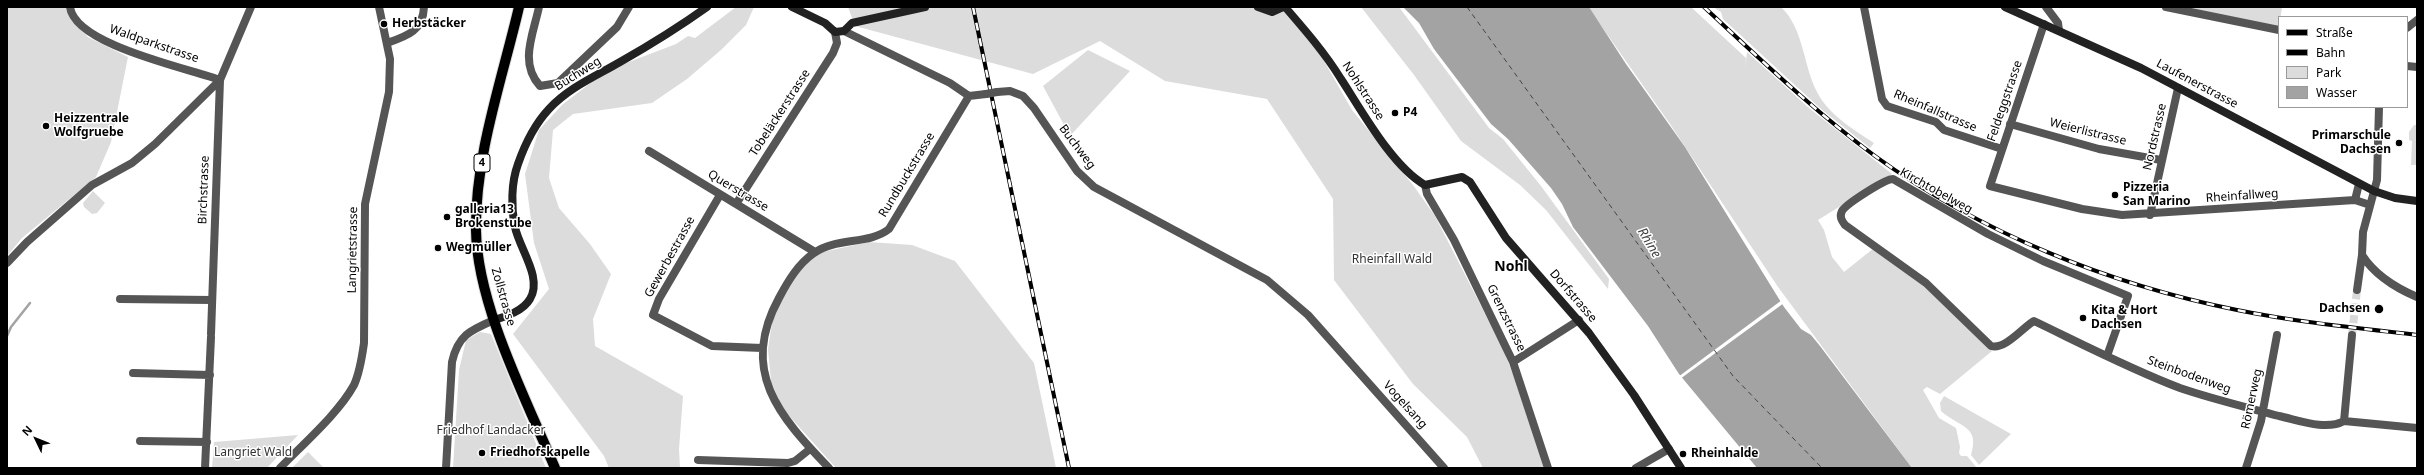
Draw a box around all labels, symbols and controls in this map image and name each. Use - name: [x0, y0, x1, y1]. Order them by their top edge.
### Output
- legend: [2278, 16, 2408, 108]
- place label: Herbstäcker: [392, 17, 466, 31]
- marker: Herbstäcker: [379, 19, 389, 29]
- street label: Waldparkstrasse: [108, 22, 200, 66]
- text: Straße: [2316, 24, 2353, 41]
- text: Bahn: [2316, 44, 2345, 61]
- street label: Buchweg: [552, 54, 604, 94]
- street label: Laufenerstrasse: [2154, 56, 2240, 112]
- street label: Nohlstrasse: [1339, 59, 1387, 123]
- street label: Feldeggstrasse: [1984, 59, 2026, 143]
- text: Park: [2316, 64, 2341, 81]
- street label: Tobeläckerstrasse: [747, 67, 813, 159]
- text: Wasser: [2316, 84, 2357, 101]
- street label: Rheinfallstrasse: [1891, 87, 1979, 135]
- street label: Nordstrasse: [2140, 102, 2170, 172]
- place label: P4: [1403, 106, 1417, 120]
- marker: P4: [1390, 108, 1400, 118]
- place label: Heizzentrale Wolfgruebe: [54, 112, 129, 140]
- street label: Weierlistrasse: [2048, 116, 2128, 148]
- marker: Heizzentrale Wolfgruebe: [41, 121, 51, 131]
- street label: Buchweg: [1056, 122, 1098, 172]
- place label: Primarschule Dachsen: [2312, 129, 2391, 157]
- street label: Rundbuckstrasse: [876, 130, 938, 220]
- marker: Primarschule Dachsen: [2394, 138, 2404, 148]
- road number: 4: [474, 154, 490, 172]
- street label: Birchstrasse: [196, 155, 212, 225]
- street label: Kirchtobelweg: [1897, 165, 1975, 217]
- street label: Querstrasse: [705, 167, 771, 215]
- place label: Pizzeria San Marino: [2123, 181, 2190, 209]
- street label: Rheinfallweg: [2205, 186, 2279, 206]
- marker: Pizzeria San Marino: [2110, 190, 2120, 200]
- place label: galleria13 Brokenstube: [455, 203, 532, 231]
- street label: Langrietstrasse: [345, 207, 361, 293]
- marker: galleria13 Brokenstube: [442, 212, 452, 222]
- street label: Gewerbestrasse: [642, 214, 698, 300]
- water label: Rhine: [1634, 225, 1664, 261]
- place label: Wegmüller: [446, 241, 511, 255]
- marker: Wegmüller: [433, 243, 443, 253]
- park label: Rheinfall Wald: [1352, 253, 1432, 267]
- district label: Nohl: [1494, 259, 1528, 275]
- street label: Zollstrasse: [488, 266, 518, 328]
- street label: Dorfstrasse: [1546, 267, 1600, 325]
- street label: Grenzstrasse: [1484, 282, 1528, 354]
- place label: Dachsen: [2319, 302, 2370, 316]
- marker: Dachsen: [2373, 303, 2385, 315]
- place label: Kita & Hort Dachsen: [2091, 304, 2157, 332]
- marker: Kita & Hort Dachsen: [2078, 313, 2088, 323]
- street label: Steinbodenweg: [2145, 353, 2233, 397]
- street label: Römerweg: [2239, 368, 2265, 430]
- street label: Vogelsang: [1380, 378, 1430, 432]
- north arrow: [16, 419, 56, 459]
- text: N: [18, 422, 35, 439]
- park label: Friedhof Landacker: [437, 424, 545, 438]
- park label: Langriet Wald: [214, 446, 292, 460]
- place label: Friedhofskapelle: [490, 446, 590, 460]
- place label: Rheinhalde: [1691, 447, 1759, 461]
- marker: Friedhofskapelle: [477, 448, 487, 458]
- marker: Rheinhalde: [1678, 449, 1688, 459]

